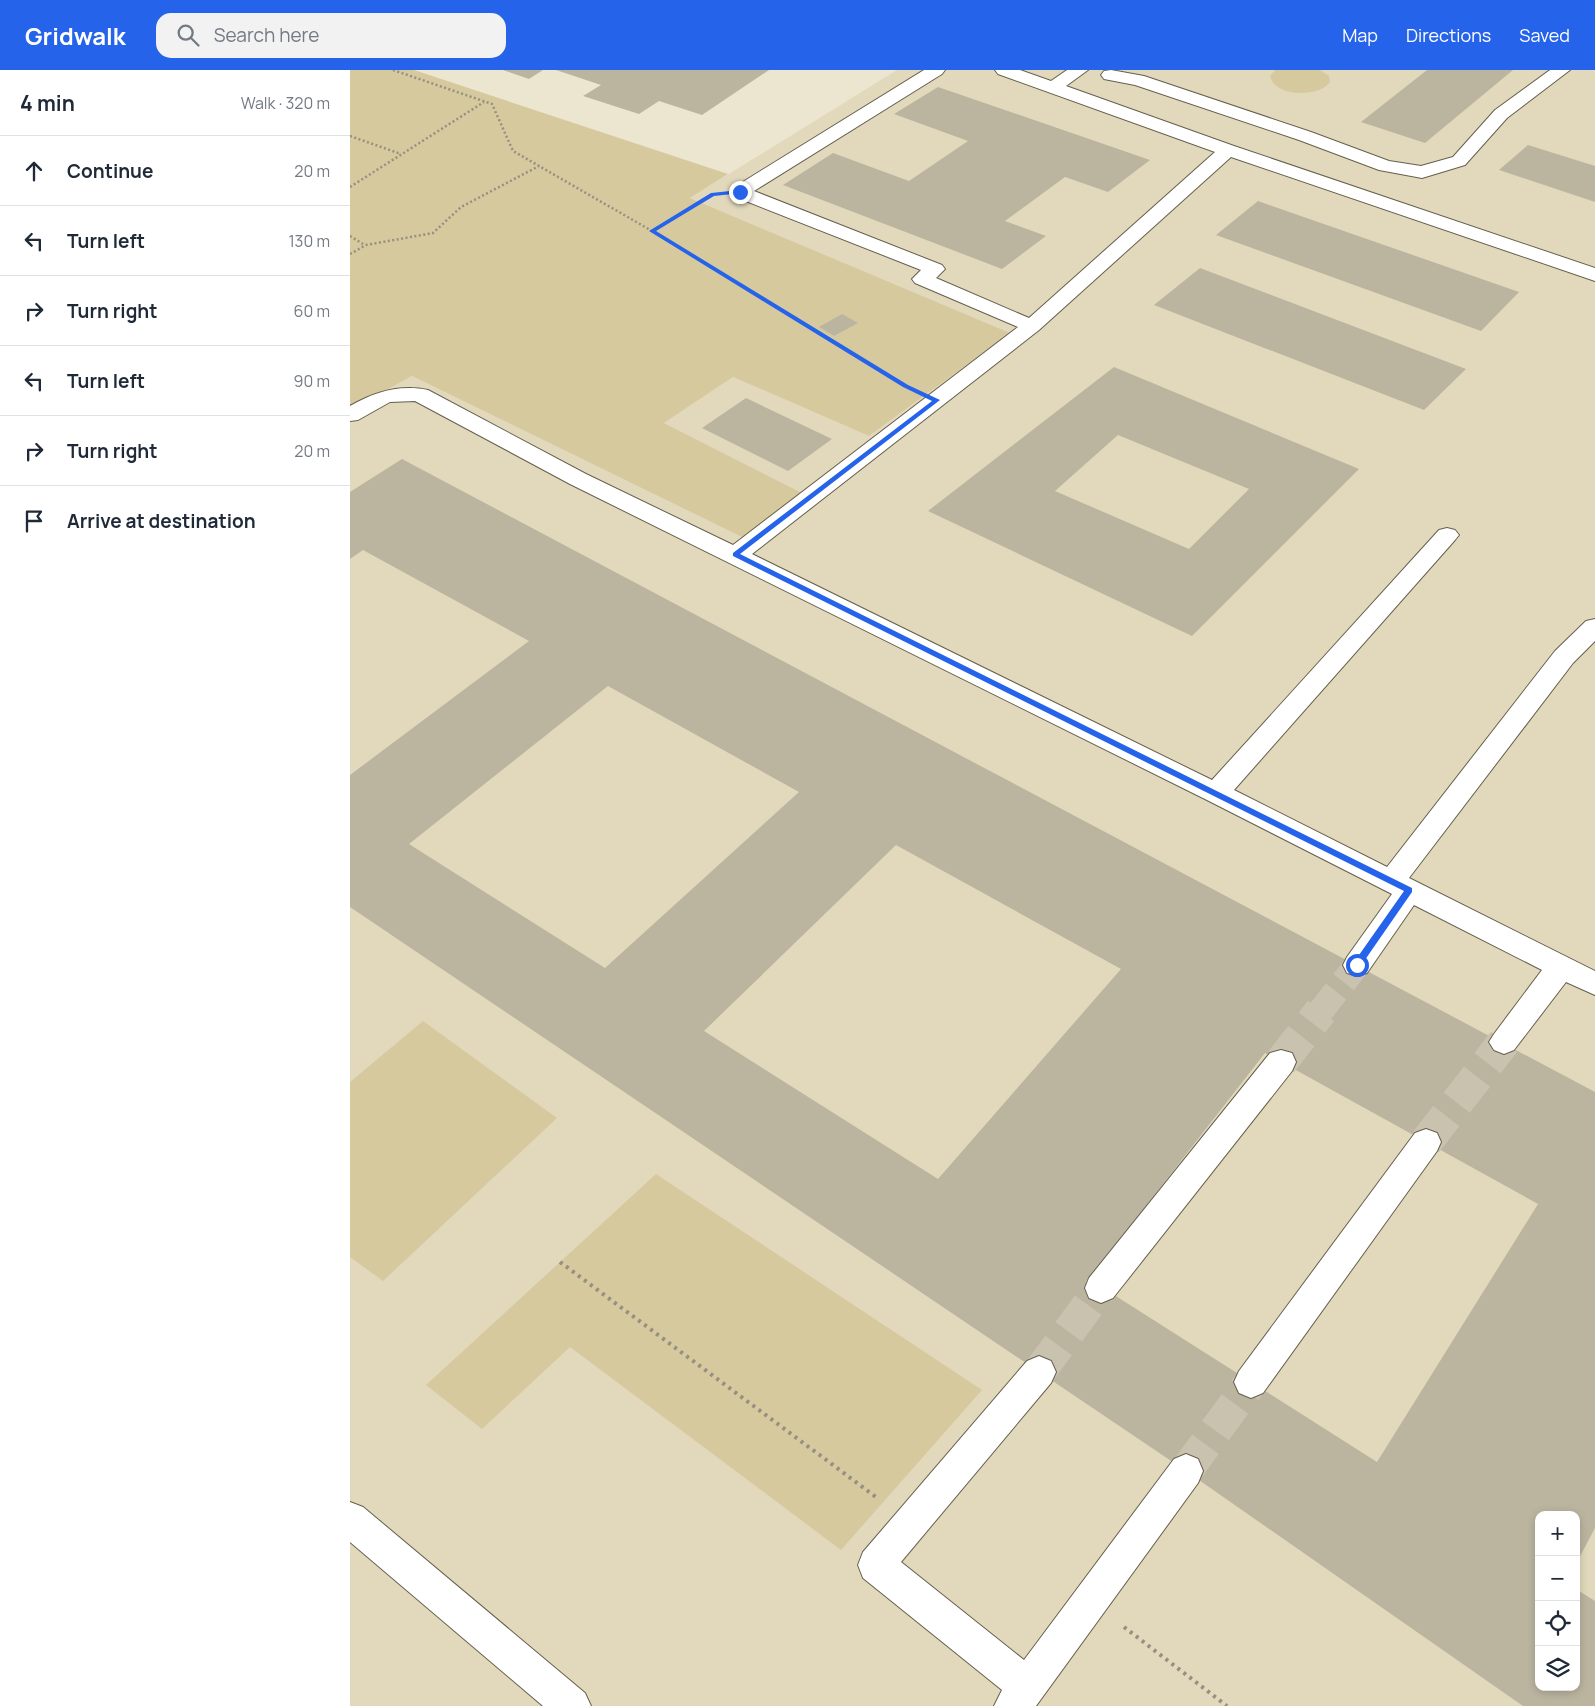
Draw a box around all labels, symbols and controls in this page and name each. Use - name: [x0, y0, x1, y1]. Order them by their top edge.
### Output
- search box: [156, 13, 506, 58]
- text: Gridwalk: [25, 19, 126, 52]
- icon: search: [174, 21, 202, 49]
- text: Search here: [214, 22, 319, 48]
- text: Map: [1342, 23, 1378, 47]
- text: Directions: [1406, 23, 1491, 47]
- text: Saved: [1519, 23, 1570, 47]
- text: 4 min: [20, 89, 75, 117]
- text: Walk · 320 m: [241, 92, 330, 114]
- icon: ahead: [20, 157, 48, 185]
- text: Continue: [67, 158, 153, 184]
- text: 20 m: [294, 160, 330, 182]
- route end: [729, 181, 752, 204]
- icon: left: [20, 227, 48, 255]
- text: Turn left: [67, 228, 145, 254]
- text: 130 m: [288, 230, 330, 252]
- icon: right: [20, 297, 48, 325]
- text: Turn right: [67, 298, 157, 324]
- text: 60 m: [294, 300, 330, 322]
- icon: left: [20, 367, 48, 395]
- text: Turn left: [67, 368, 145, 394]
- text: 90 m: [294, 370, 330, 392]
- icon: right: [20, 437, 48, 465]
- text: Turn right: [67, 438, 157, 464]
- text: 20 m: [294, 440, 330, 462]
- icon: arrive: [20, 507, 48, 535]
- text: Arrive at destination: [67, 508, 256, 534]
- route start: [1346, 954, 1369, 977]
- map controls: [1535, 1511, 1580, 1691]
- button: +: [1535, 1511, 1580, 1556]
- button: −: [1535, 1556, 1580, 1601]
- button: locate: [1535, 1601, 1580, 1646]
- button: layers: [1535, 1646, 1580, 1691]

